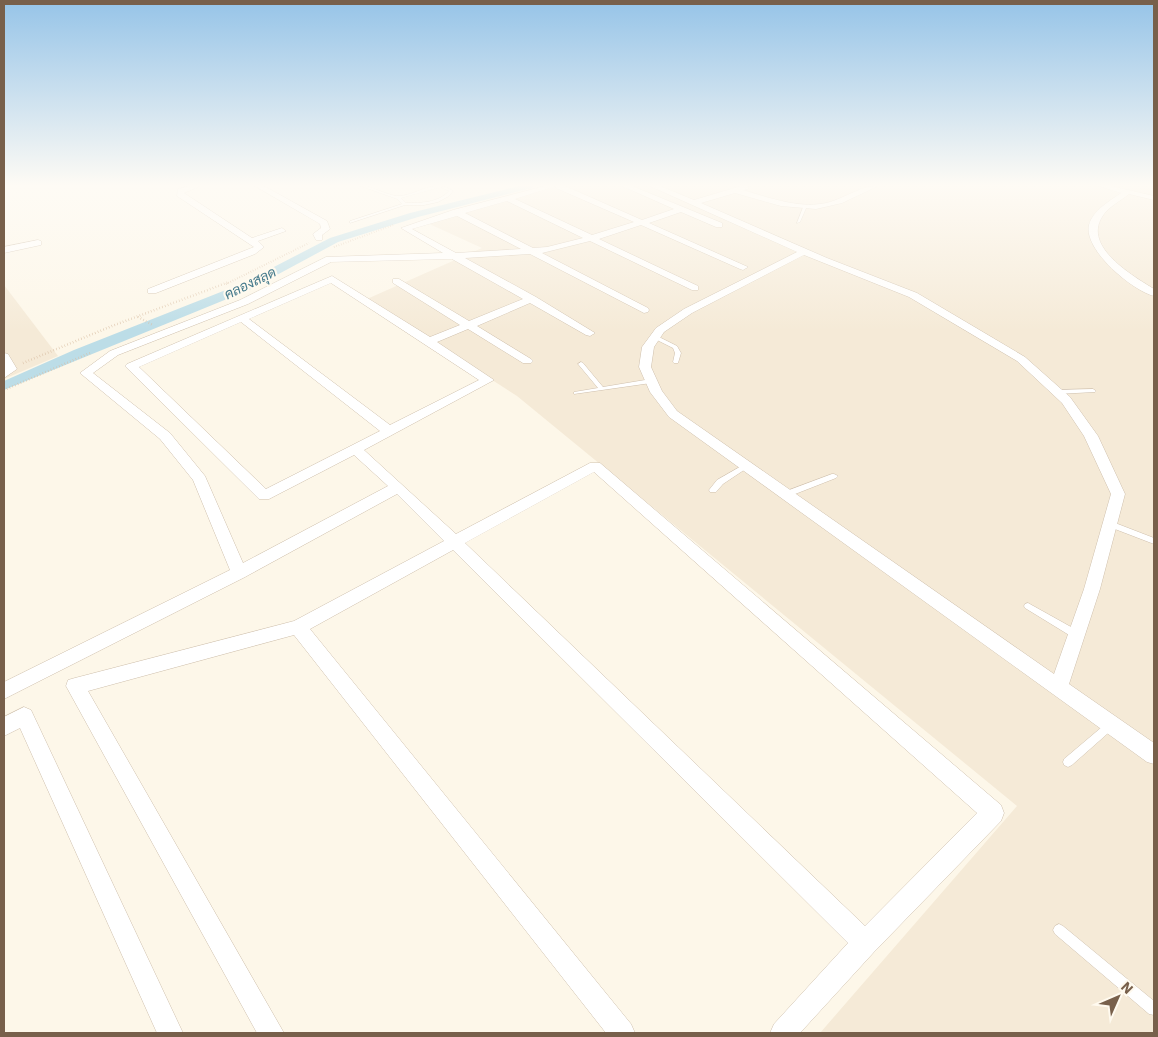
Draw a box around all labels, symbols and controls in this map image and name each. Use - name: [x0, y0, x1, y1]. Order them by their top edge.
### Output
- water label: คลองสลุด: [221, 263, 279, 304]
- north arrow: [1093, 972, 1143, 1022]
- text: N: [1117, 978, 1137, 998]

